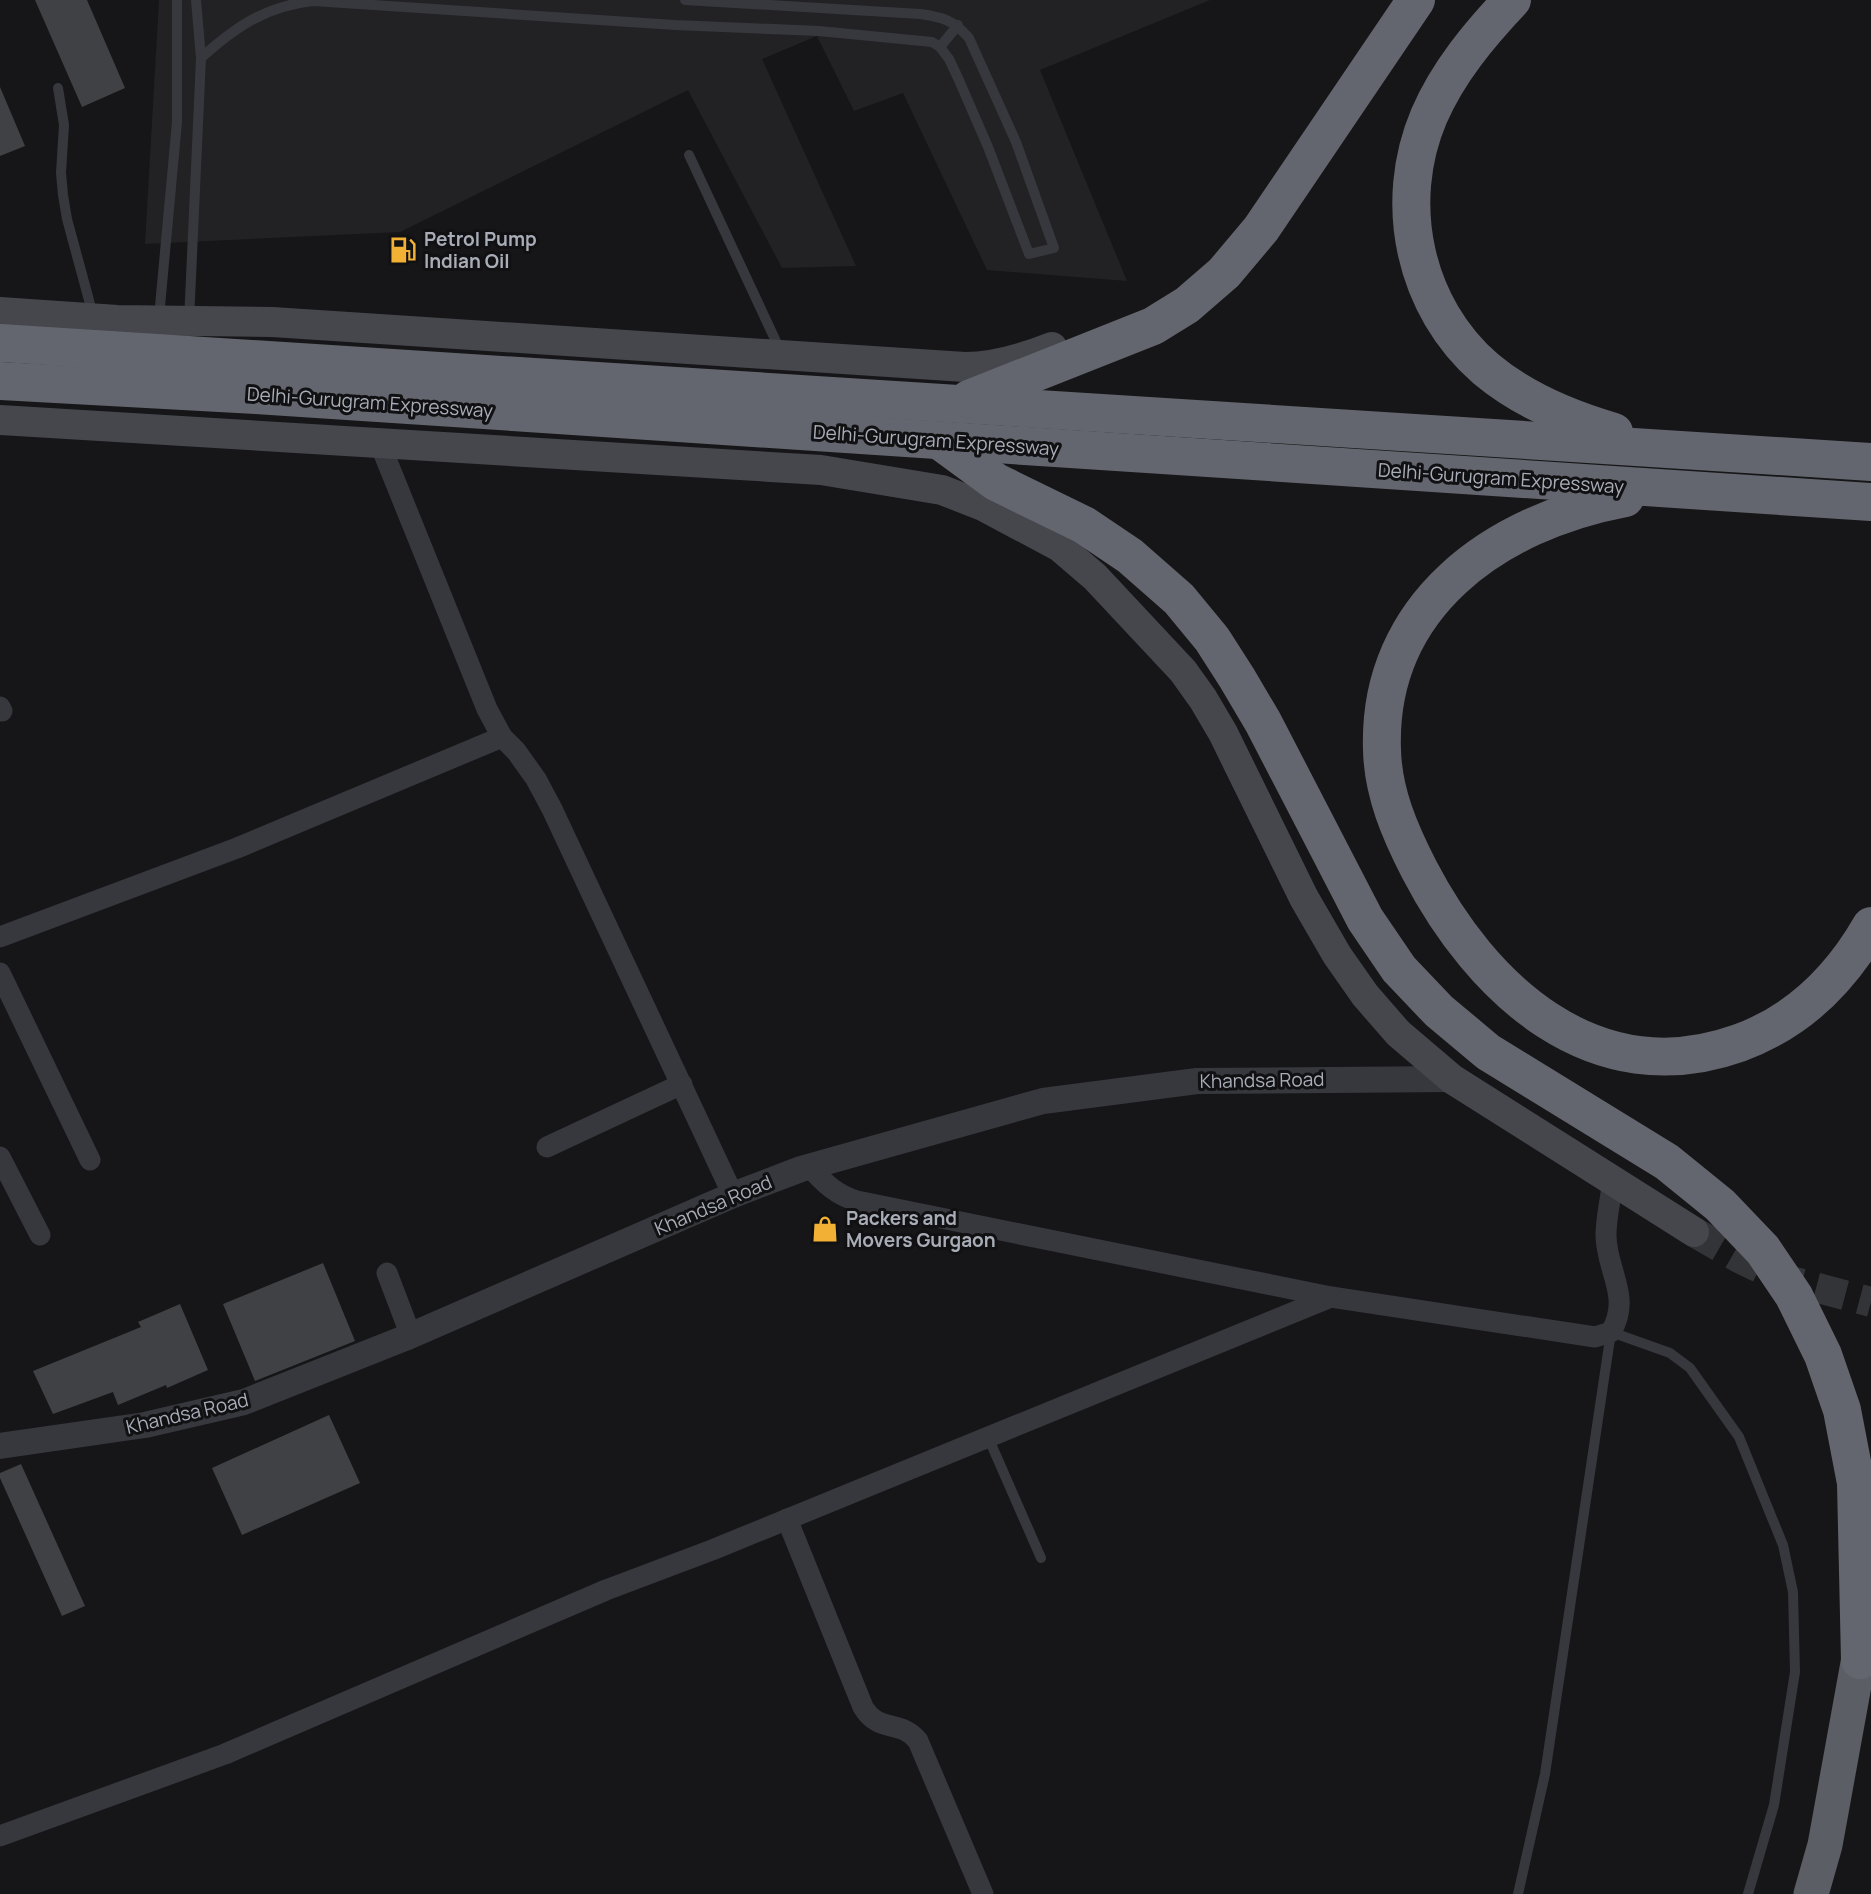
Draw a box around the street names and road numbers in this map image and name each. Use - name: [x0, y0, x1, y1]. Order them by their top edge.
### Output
- street label: Delhi-Gurugram Expressway: [246, 380, 494, 424]
- street label: Delhi-Gurugram Expressway: [812, 418, 1060, 462]
- street label: Delhi-Gurugram Expressway: [1377, 456, 1625, 500]
- street label: Khandsa Road: [1199, 1066, 1325, 1094]
- street label: Khandsa Road: [650, 1169, 776, 1241]
- street label: Khandsa Road: [123, 1386, 251, 1440]

